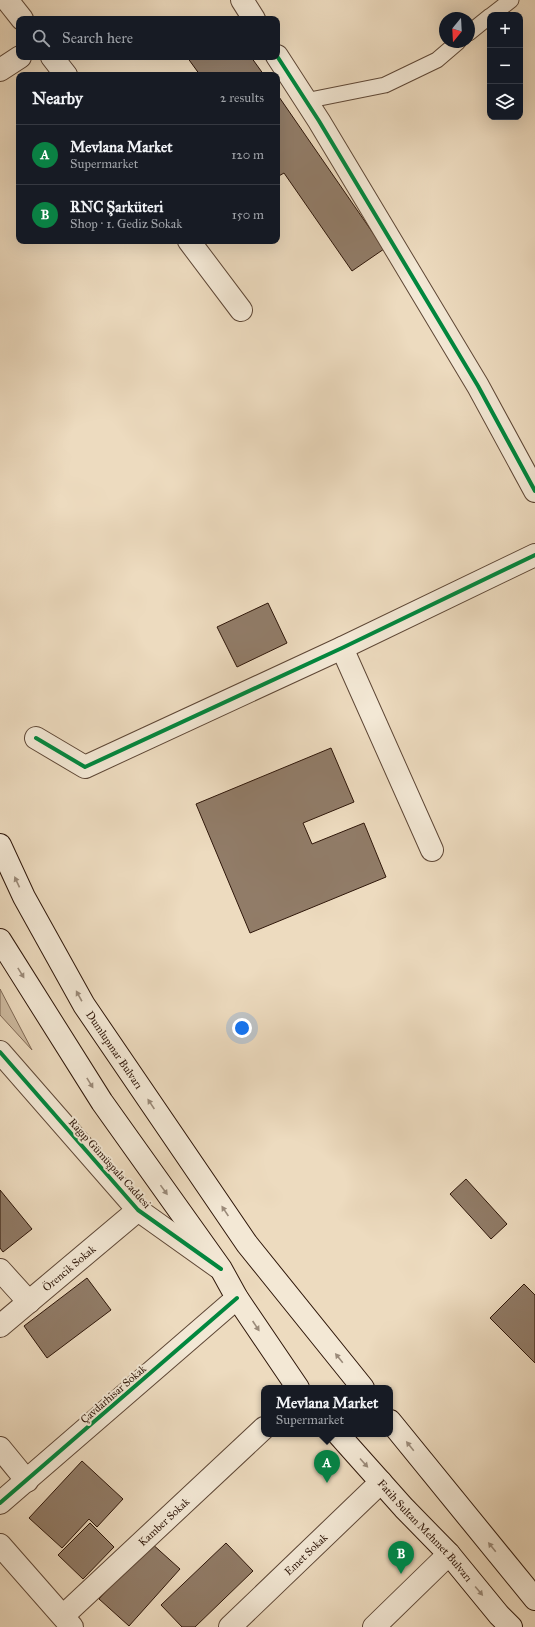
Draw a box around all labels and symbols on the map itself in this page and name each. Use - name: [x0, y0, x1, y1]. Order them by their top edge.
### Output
- north arrow: [439, 12, 475, 48]
- one-way arrow: [14, 876, 20, 888]
- one-way arrow: [17, 967, 24, 979]
- one-way arrow: [75, 991, 82, 1002]
- street label: Dumlupınar Bulvarı: [83, 1009, 145, 1091]
- your location: [232, 1018, 252, 1038]
- one-way arrow: [86, 1077, 93, 1089]
- one-way arrow: [147, 1099, 155, 1109]
- street label: Ragıp Gümüşpala Caddesi: [66, 1116, 153, 1211]
- one-way arrow: [160, 1184, 168, 1195]
- one-way arrow: [221, 1206, 229, 1217]
- street label: Örencik Sokak: [40, 1242, 99, 1294]
- one-way arrow: [252, 1321, 260, 1331]
- one-way arrow: [334, 1352, 343, 1363]
- street label: Çavdarhisar Sokak: [78, 1362, 149, 1426]
- one-way arrow: [406, 1441, 415, 1452]
- pin: A: [314, 1450, 340, 1483]
- one-way arrow: [360, 1458, 369, 1468]
- street label: Fatih Sultan Mehmet Bulvarı: [375, 1476, 475, 1584]
- street label: Kamber Sokak: [136, 1495, 193, 1549]
- street label: Emet Sokak: [282, 1530, 331, 1578]
- pin: B: [388, 1541, 414, 1574]
- one-way arrow: [488, 1542, 496, 1553]
- one-way arrow: [475, 1586, 484, 1596]

